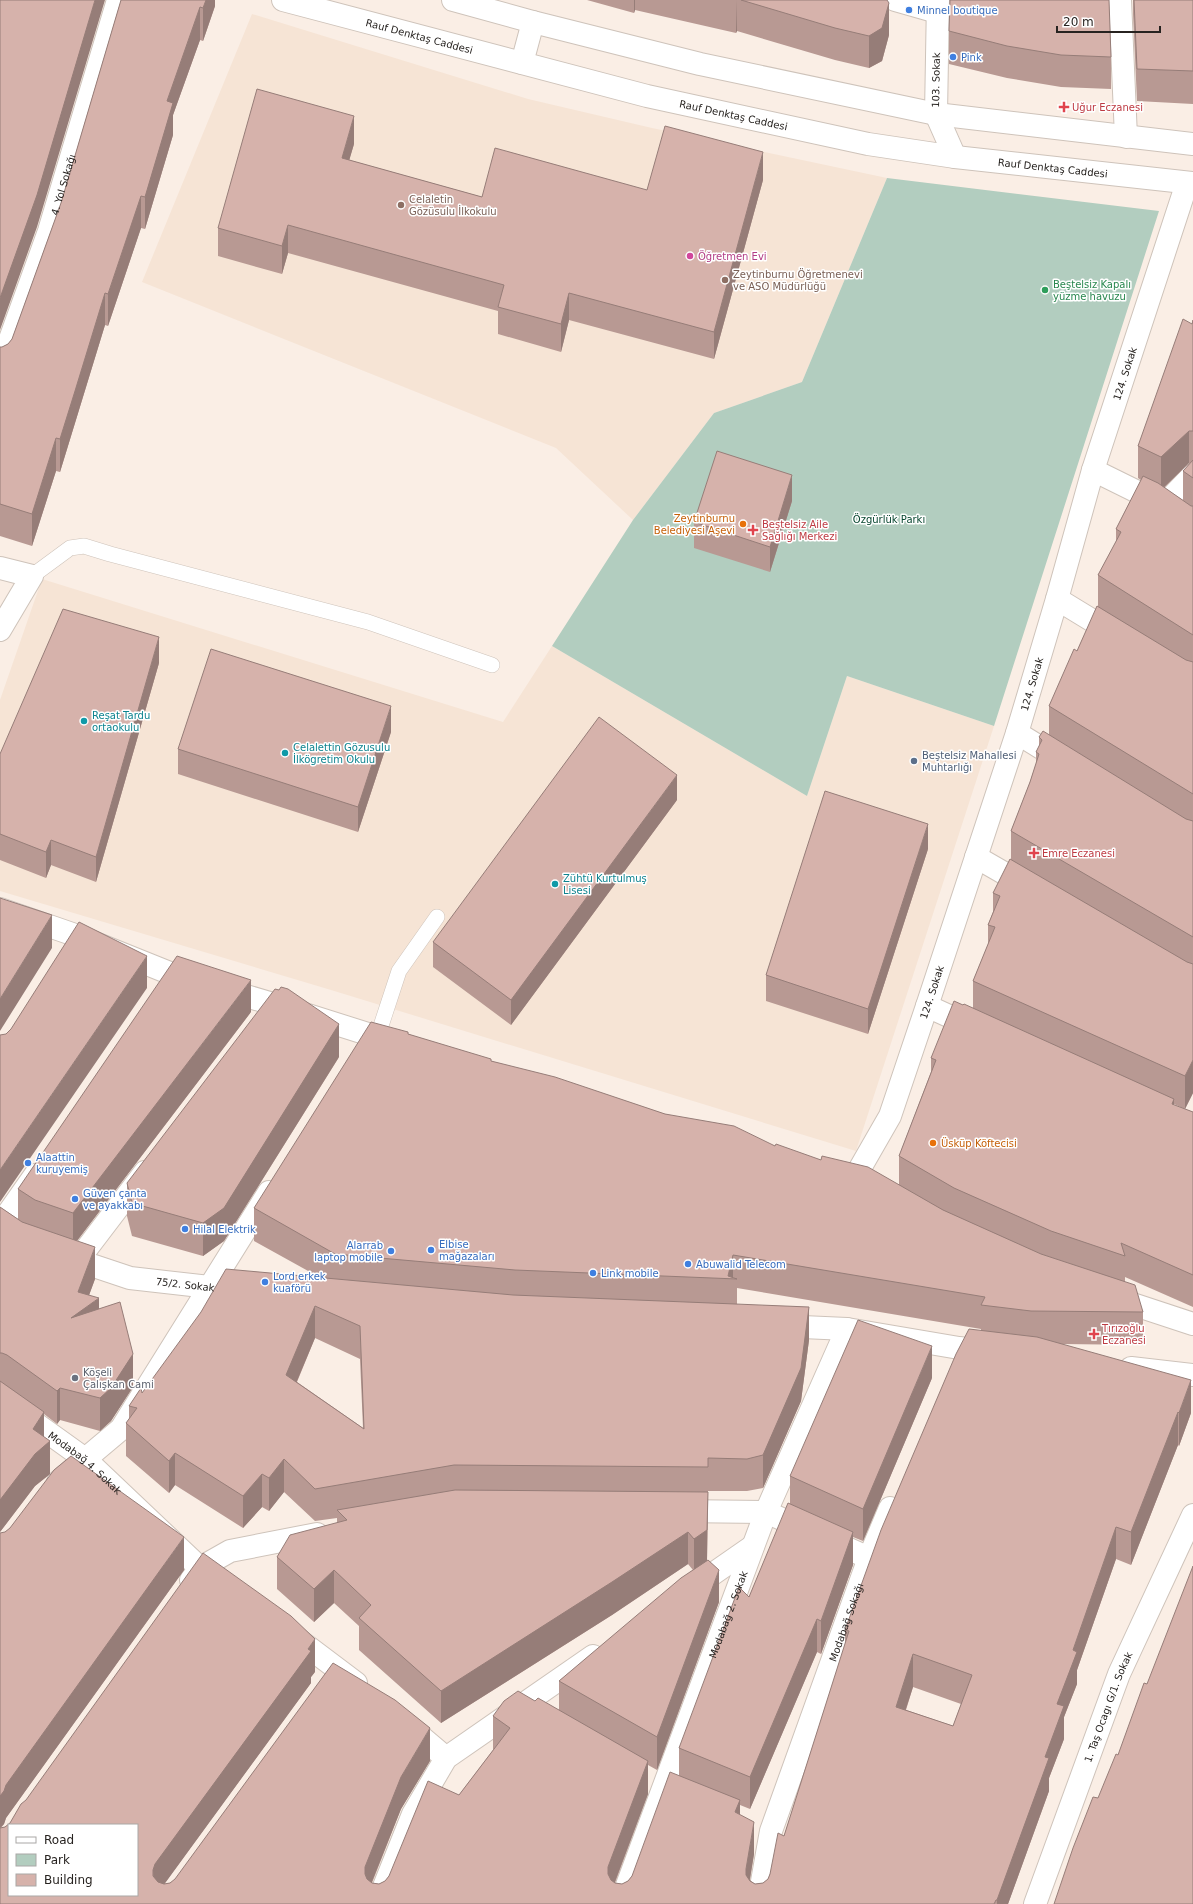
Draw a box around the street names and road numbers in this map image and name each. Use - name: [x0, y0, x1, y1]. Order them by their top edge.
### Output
- street label: Rauf Denktaş Caddesi: [365, 17, 474, 55]
- street label: 103. Sokak: [930, 52, 942, 108]
- street label: Rauf Denktaş Caddesi: [678, 98, 789, 132]
- street label: 4. Yol Sokağı: [49, 153, 77, 216]
- street label: Rauf Denktaş Caddesi: [997, 156, 1108, 179]
- street label: 124. Sokak: [1111, 345, 1138, 402]
- street label: 124. Sokak: [1018, 656, 1045, 712]
- street label: 124. Sokak: [918, 964, 946, 1020]
- street label: 75/2. Sokak: [155, 1275, 215, 1293]
- street label: Modabağ 4. Sokak: [46, 1429, 124, 1496]
- street label: Modabağ 2. Sokak: [707, 1569, 749, 1660]
- street label: Modabağ Sokağı: [827, 1581, 865, 1663]
- street label: 1. Taş Ocagı G/1. Sokak: [1082, 1650, 1134, 1764]

